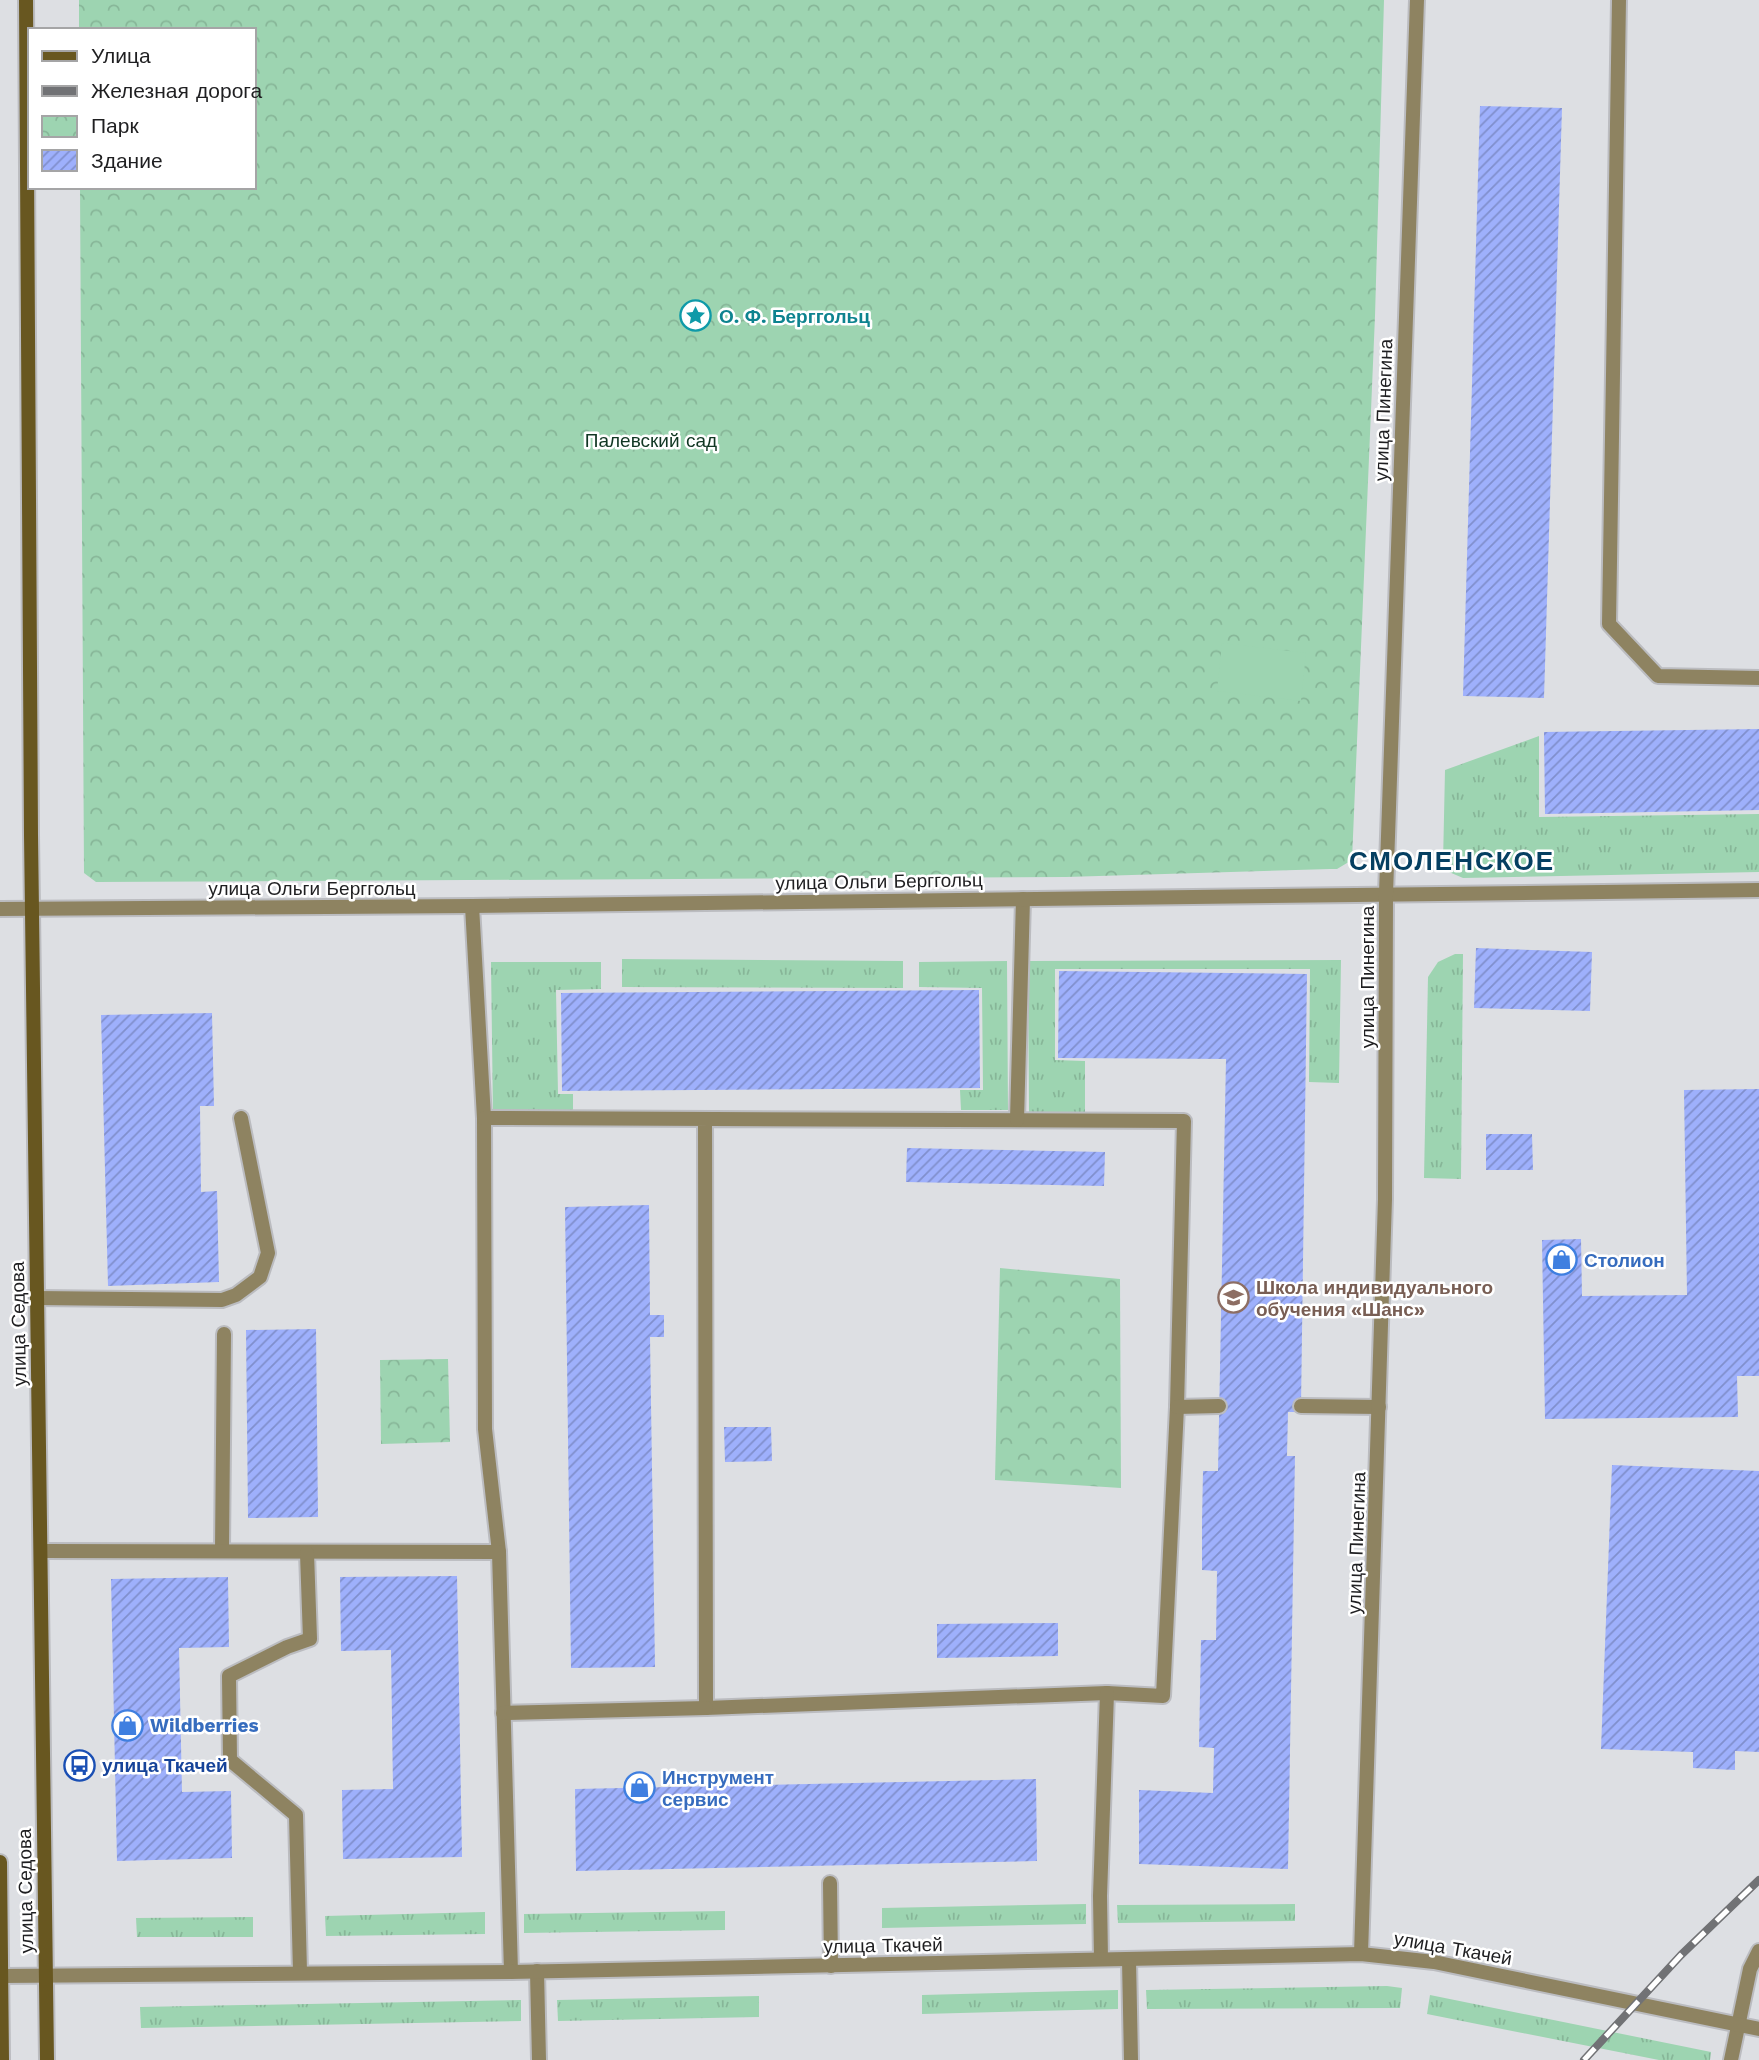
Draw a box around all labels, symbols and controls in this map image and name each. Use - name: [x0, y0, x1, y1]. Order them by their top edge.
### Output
- legend: [28, 28, 256, 189]
- text: Улица: [91, 43, 151, 68]
- text: Железная дорога: [91, 78, 263, 103]
- text: Парк: [91, 113, 139, 138]
- text: Здание: [91, 148, 163, 173]
- place icon: О. Ф. Берггольц: [679, 299, 713, 333]
- place label: О. Ф. Берггольц: [719, 305, 870, 328]
- street label: улица Пинегина: [1370, 338, 1397, 482]
- park label: Палевский сад: [585, 429, 717, 452]
- district label: СМОЛЕНСКОЕ: [1349, 846, 1555, 876]
- street label: улица Ольги Берггольц: [775, 868, 983, 895]
- street label: улица Ольги Берггольц: [208, 877, 416, 900]
- street label: улица Пинегина: [1356, 905, 1379, 1048]
- shop icon: Столион: [1544, 1243, 1578, 1277]
- place label: Столион: [1584, 1249, 1665, 1272]
- street label: улица Седова: [6, 1261, 31, 1387]
- place label: Школа индивидуального обучения «Шанс»: [1256, 1276, 1493, 1321]
- school or university icon: Школа индивидуального обучения «Шанс»: [1216, 1281, 1250, 1315]
- street label: улица Пинегина: [1343, 1471, 1370, 1615]
- shop icon: Wildberries: [110, 1708, 144, 1742]
- place label: Wildberries: [150, 1714, 259, 1737]
- bus stop icon: улица Ткачей: [62, 1748, 96, 1782]
- place label: улица Ткачей: [102, 1754, 228, 1777]
- place label: Инструмент сервис: [662, 1766, 774, 1811]
- shop icon: Инструмент сервис: [622, 1771, 656, 1805]
- street label: улица Седова: [13, 1828, 38, 1954]
- street label: улица Ткачей: [1392, 1927, 1514, 1970]
- street label: улица Ткачей: [823, 1933, 943, 1958]

